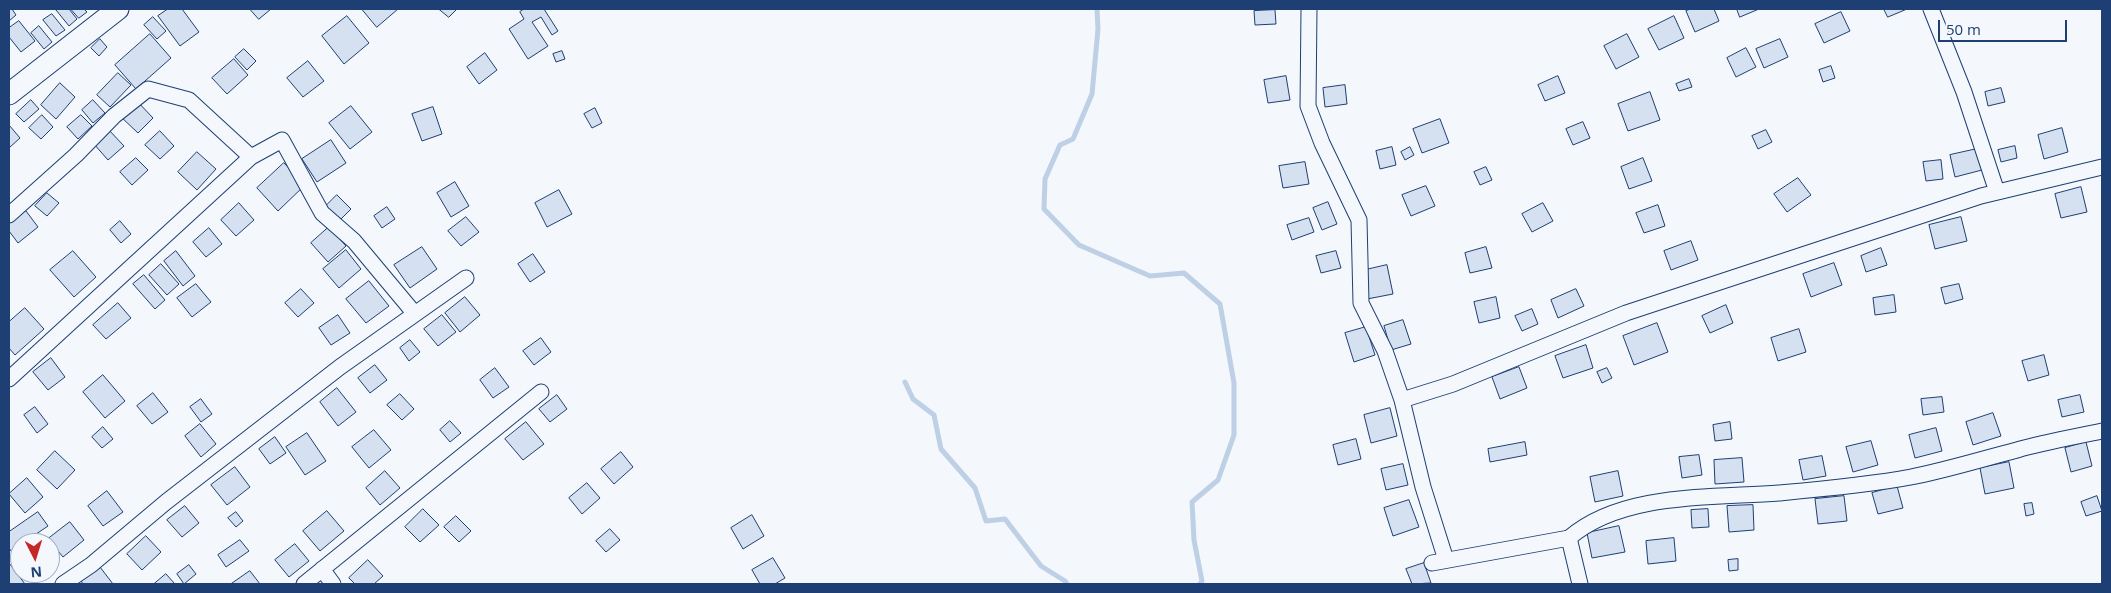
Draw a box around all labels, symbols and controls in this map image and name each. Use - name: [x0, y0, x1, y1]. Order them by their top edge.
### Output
- scale bar: [1941, 10, 2070, 42]
- text: 50 m: [1946, 19, 1981, 39]
- north arrow: [10, 533, 60, 583]
- text: N: [30, 562, 43, 582]

